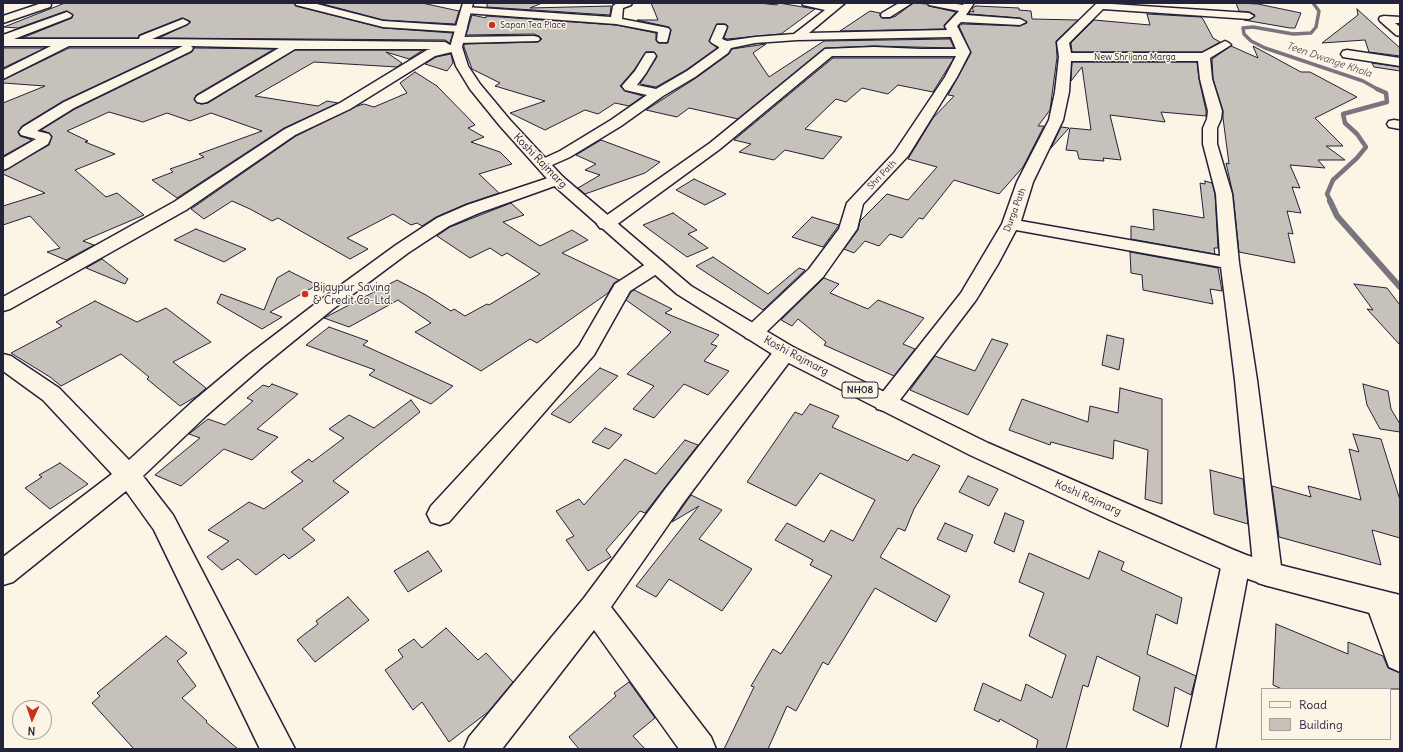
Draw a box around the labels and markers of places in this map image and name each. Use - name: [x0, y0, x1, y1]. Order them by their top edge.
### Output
- marker: Sapan Tea Place: [487, 20, 497, 30]
- place label: Sapan Tea Place: [500, 20, 566, 30]
- place label: Bijaypur Saving & Credit Co-Ltd.: [313, 281, 393, 307]
- marker: Bijaypur Saving & Credit Co-Ltd.: [300, 289, 310, 299]

